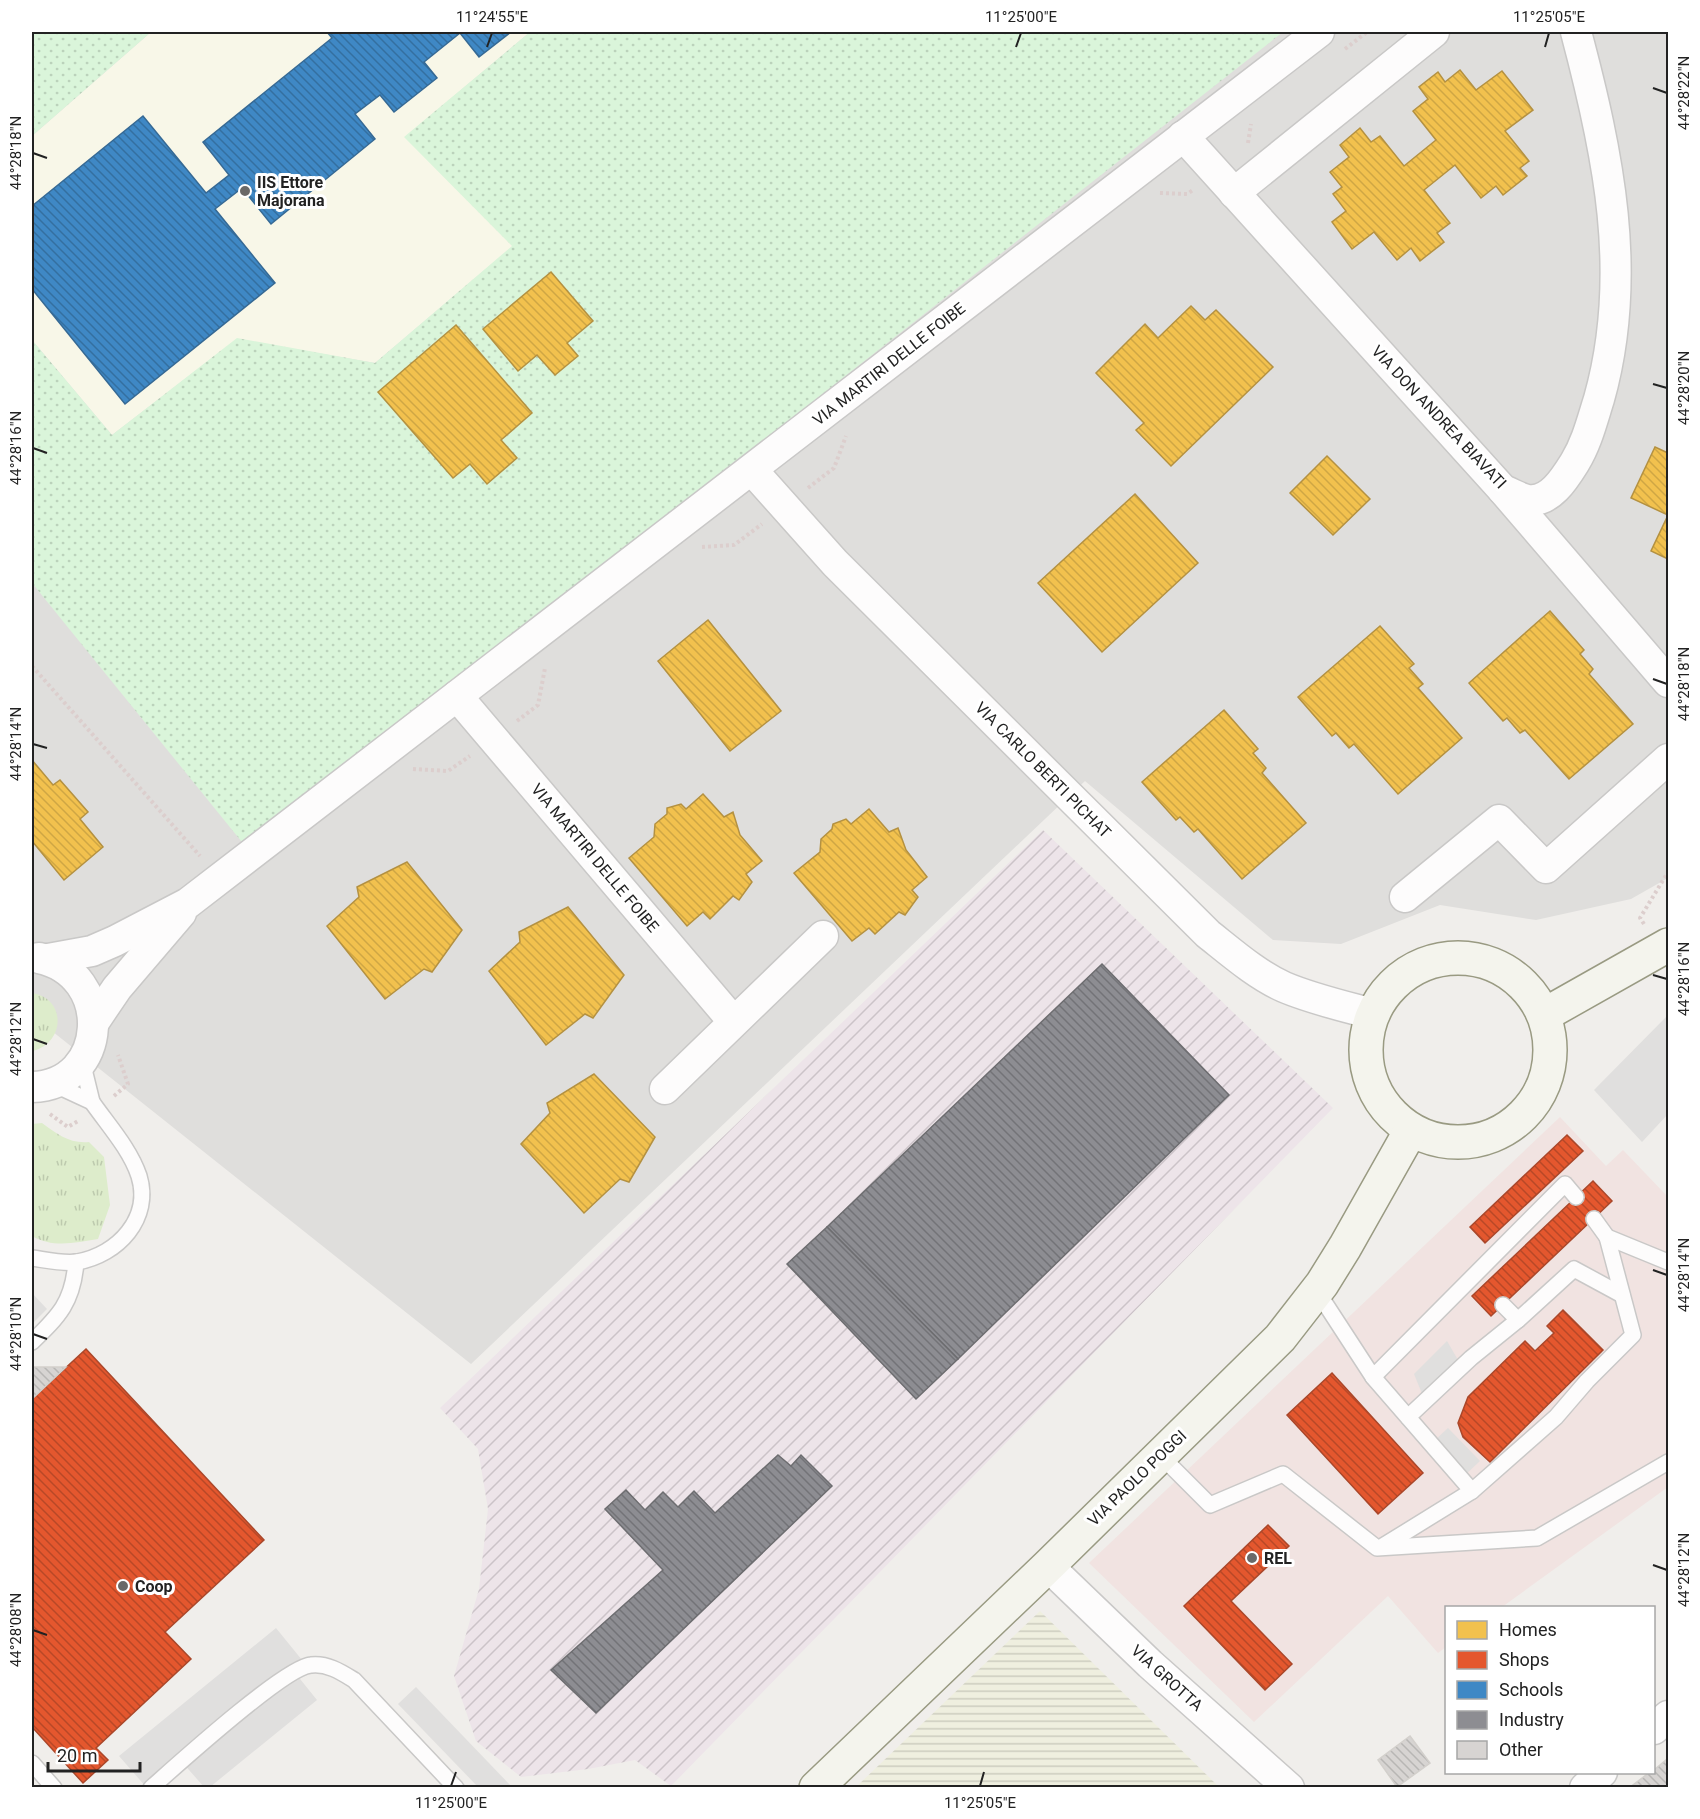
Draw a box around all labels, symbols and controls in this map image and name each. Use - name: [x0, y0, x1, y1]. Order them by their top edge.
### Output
- text: 11°24'55"E: [456, 8, 529, 26]
- text: 11°25'00"E: [985, 8, 1058, 26]
- text: 11°25'05"E: [1513, 8, 1586, 26]
- text: 44°28'22"N: [1675, 56, 1693, 130]
- text: 44°28'18"N: [7, 116, 25, 190]
- place label: IIS Ettore Majorana: [257, 173, 325, 210]
- marker: IIS Ettore Majorana: [238, 184, 252, 198]
- street label: VIA MARTIRI DELLE FOIBE: [809, 299, 969, 429]
- street label: VIA DON ANDREA BIAVATI: [1368, 341, 1510, 493]
- text: 44°28'20"N: [1675, 351, 1693, 425]
- text: 44°28'16"N: [7, 411, 25, 485]
- text: 44°28'18"N: [1675, 647, 1693, 721]
- street label: VIA CARLO BERTI PICHAT: [971, 698, 1115, 842]
- text: 44°28'14"N: [7, 707, 25, 781]
- street label: VIA MARTIRI DELLE FOIBE: [527, 780, 663, 936]
- text: 44°28'16"N: [1675, 942, 1693, 1016]
- text: 44°28'12"N: [7, 1002, 25, 1076]
- text: 44°28'14"N: [1675, 1238, 1693, 1312]
- text: 44°28'10"N: [7, 1297, 25, 1371]
- street label: VIA PAOLO POGGI: [1084, 1426, 1190, 1530]
- text: 44°28'12"N: [1675, 1533, 1693, 1607]
- place label: REL: [1264, 1549, 1292, 1568]
- marker: REL: [1245, 1551, 1259, 1565]
- place label: Coop: [135, 1577, 173, 1596]
- marker: Coop: [116, 1579, 130, 1593]
- text: 44°28'08"N: [7, 1593, 25, 1667]
- legend: [1445, 1606, 1655, 1774]
- text: Homes: [1499, 1619, 1557, 1640]
- street label: VIA GROTTA: [1127, 1641, 1207, 1715]
- text: Shops: [1499, 1649, 1549, 1670]
- text: Schools: [1499, 1679, 1563, 1700]
- text: Industry: [1499, 1709, 1564, 1730]
- scale bar: [48, 1735, 140, 1773]
- text: Other: [1499, 1739, 1543, 1760]
- text: 20 m: [57, 1745, 97, 1766]
- text: 11°25'00"E: [415, 1794, 488, 1812]
- text: 11°25'05"E: [944, 1794, 1017, 1812]

